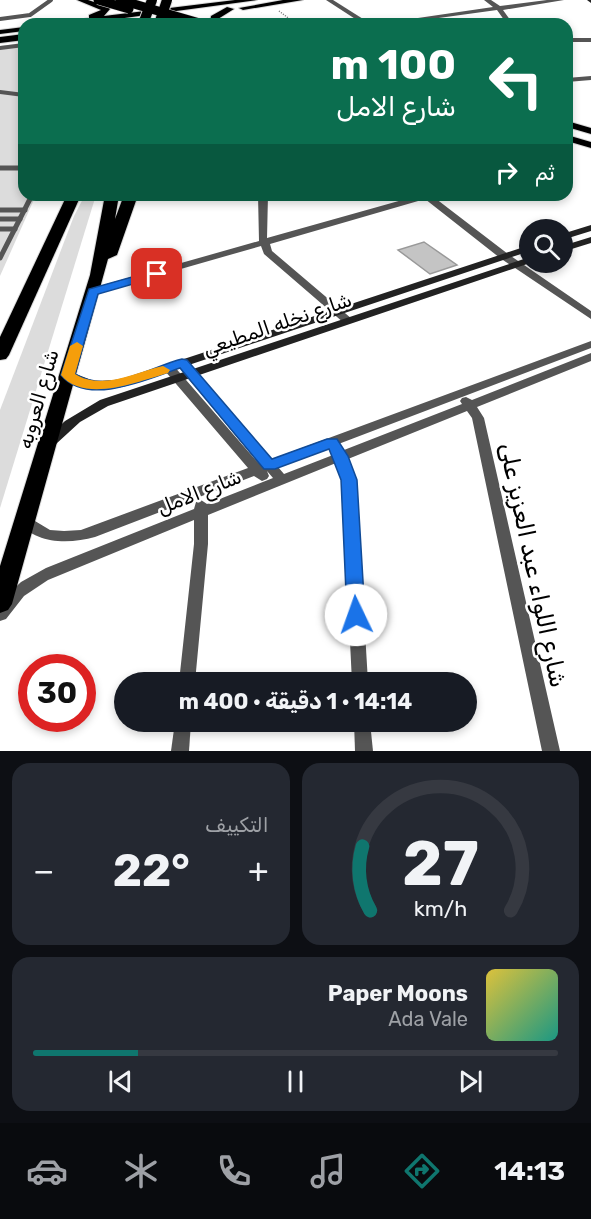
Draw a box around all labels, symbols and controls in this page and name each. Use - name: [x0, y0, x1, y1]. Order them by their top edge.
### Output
- text: 100 m: [331, 40, 456, 90]
- icon: left: [477, 42, 555, 120]
- text: شارع الامل: [336, 91, 456, 123]
- icon: right: [490, 156, 523, 189]
- text: ثم: [535, 159, 555, 186]
- map controls: [519, 219, 573, 273]
- button: search: [519, 219, 573, 273]
- pin: [131, 248, 182, 299]
- icon: arrive: [140, 257, 173, 290]
- street label: شارع نخله المطيعي: [199, 287, 356, 364]
- street label: شارع العروبه: [12, 347, 66, 452]
- street label: شارع اللواء عبد العزيز على: [491, 440, 573, 690]
- street label: شارع الامل: [153, 464, 245, 522]
- position arrow: [324, 583, 388, 647]
- speed limit sign: 30: [18, 654, 96, 732]
- text: 14:14 · 1 دقيقة · 400 m: [179, 688, 412, 715]
- text: التكييف: [205, 813, 269, 837]
- text: 27: [402, 827, 478, 901]
- text: 22°: [113, 844, 190, 897]
- text: −: [33, 851, 54, 890]
- text: +: [248, 851, 268, 890]
- text: km/h: [413, 896, 467, 921]
- text: Paper Moons: [328, 980, 468, 1007]
- text: Ada Vale: [388, 1007, 468, 1031]
- icon: previous: [104, 1065, 137, 1098]
- icon: pause: [279, 1065, 312, 1098]
- icon: next: [454, 1065, 487, 1098]
- icon: car: [26, 1150, 68, 1192]
- icon: climate: [120, 1150, 162, 1192]
- icon: phone: [213, 1150, 255, 1192]
- icon: music: [307, 1150, 349, 1192]
- icon: directions: [401, 1150, 443, 1192]
- text: 14:13: [494, 1155, 565, 1187]

